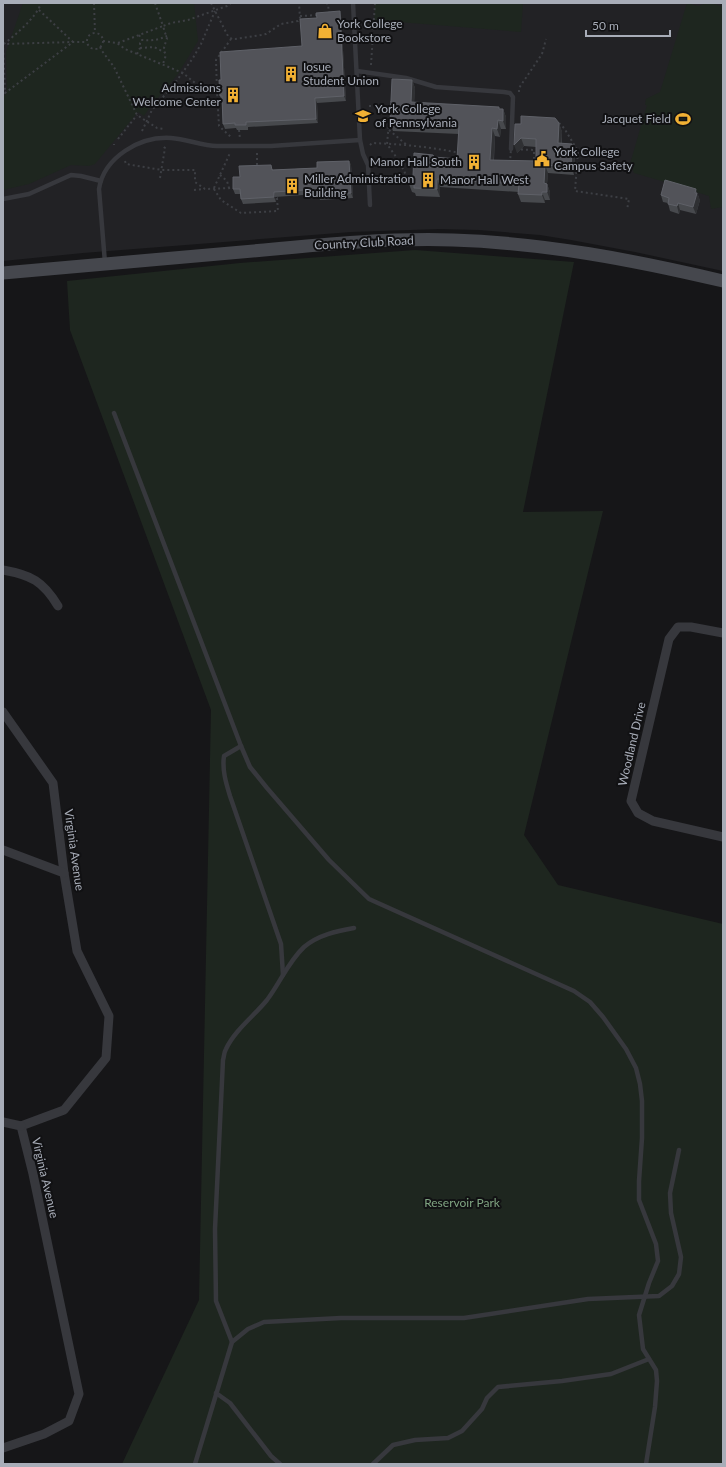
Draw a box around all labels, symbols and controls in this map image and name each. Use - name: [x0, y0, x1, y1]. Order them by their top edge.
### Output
- scale bar: [586, 12, 670, 38]
- place label: York College Bookstore: [337, 16, 403, 45]
- text: 50 m: [592, 18, 619, 33]
- shop icon: York College Bookstore: [316, 22, 334, 40]
- place label: Iosue Student Union: [303, 59, 379, 88]
- building icon: Iosue Student Union: [282, 65, 300, 83]
- place label: Admissions Welcome Center: [133, 80, 222, 109]
- building icon: Admissions Welcome Center: [224, 86, 242, 104]
- place label: York College of Pennsylvania: [375, 101, 457, 130]
- school or university icon: York College of Pennsylvania: [354, 107, 372, 125]
- sports icon: Jacquet Field: [674, 110, 692, 128]
- place label: Jacquet Field: [602, 111, 671, 126]
- place label: York College Campus Safety: [554, 144, 633, 173]
- public building icon: York College Campus Safety: [533, 150, 551, 168]
- building icon: Manor Hall South: [465, 153, 483, 171]
- place label: Manor Hall South: [370, 154, 462, 169]
- place label: Miller Administration Building: [304, 171, 414, 200]
- building icon: Manor Hall West: [419, 171, 437, 189]
- place label: Manor Hall West: [440, 172, 529, 187]
- building icon: Miller Administration Building: [283, 177, 301, 195]
- street label: Country Club Road: [314, 232, 414, 253]
- street label: Woodland Drive: [615, 700, 648, 787]
- street label: Virginia Avenue: [61, 808, 88, 892]
- street label: Virginia Avenue: [29, 1136, 62, 1220]
- park label: Reservoir Park: [424, 1195, 501, 1210]

